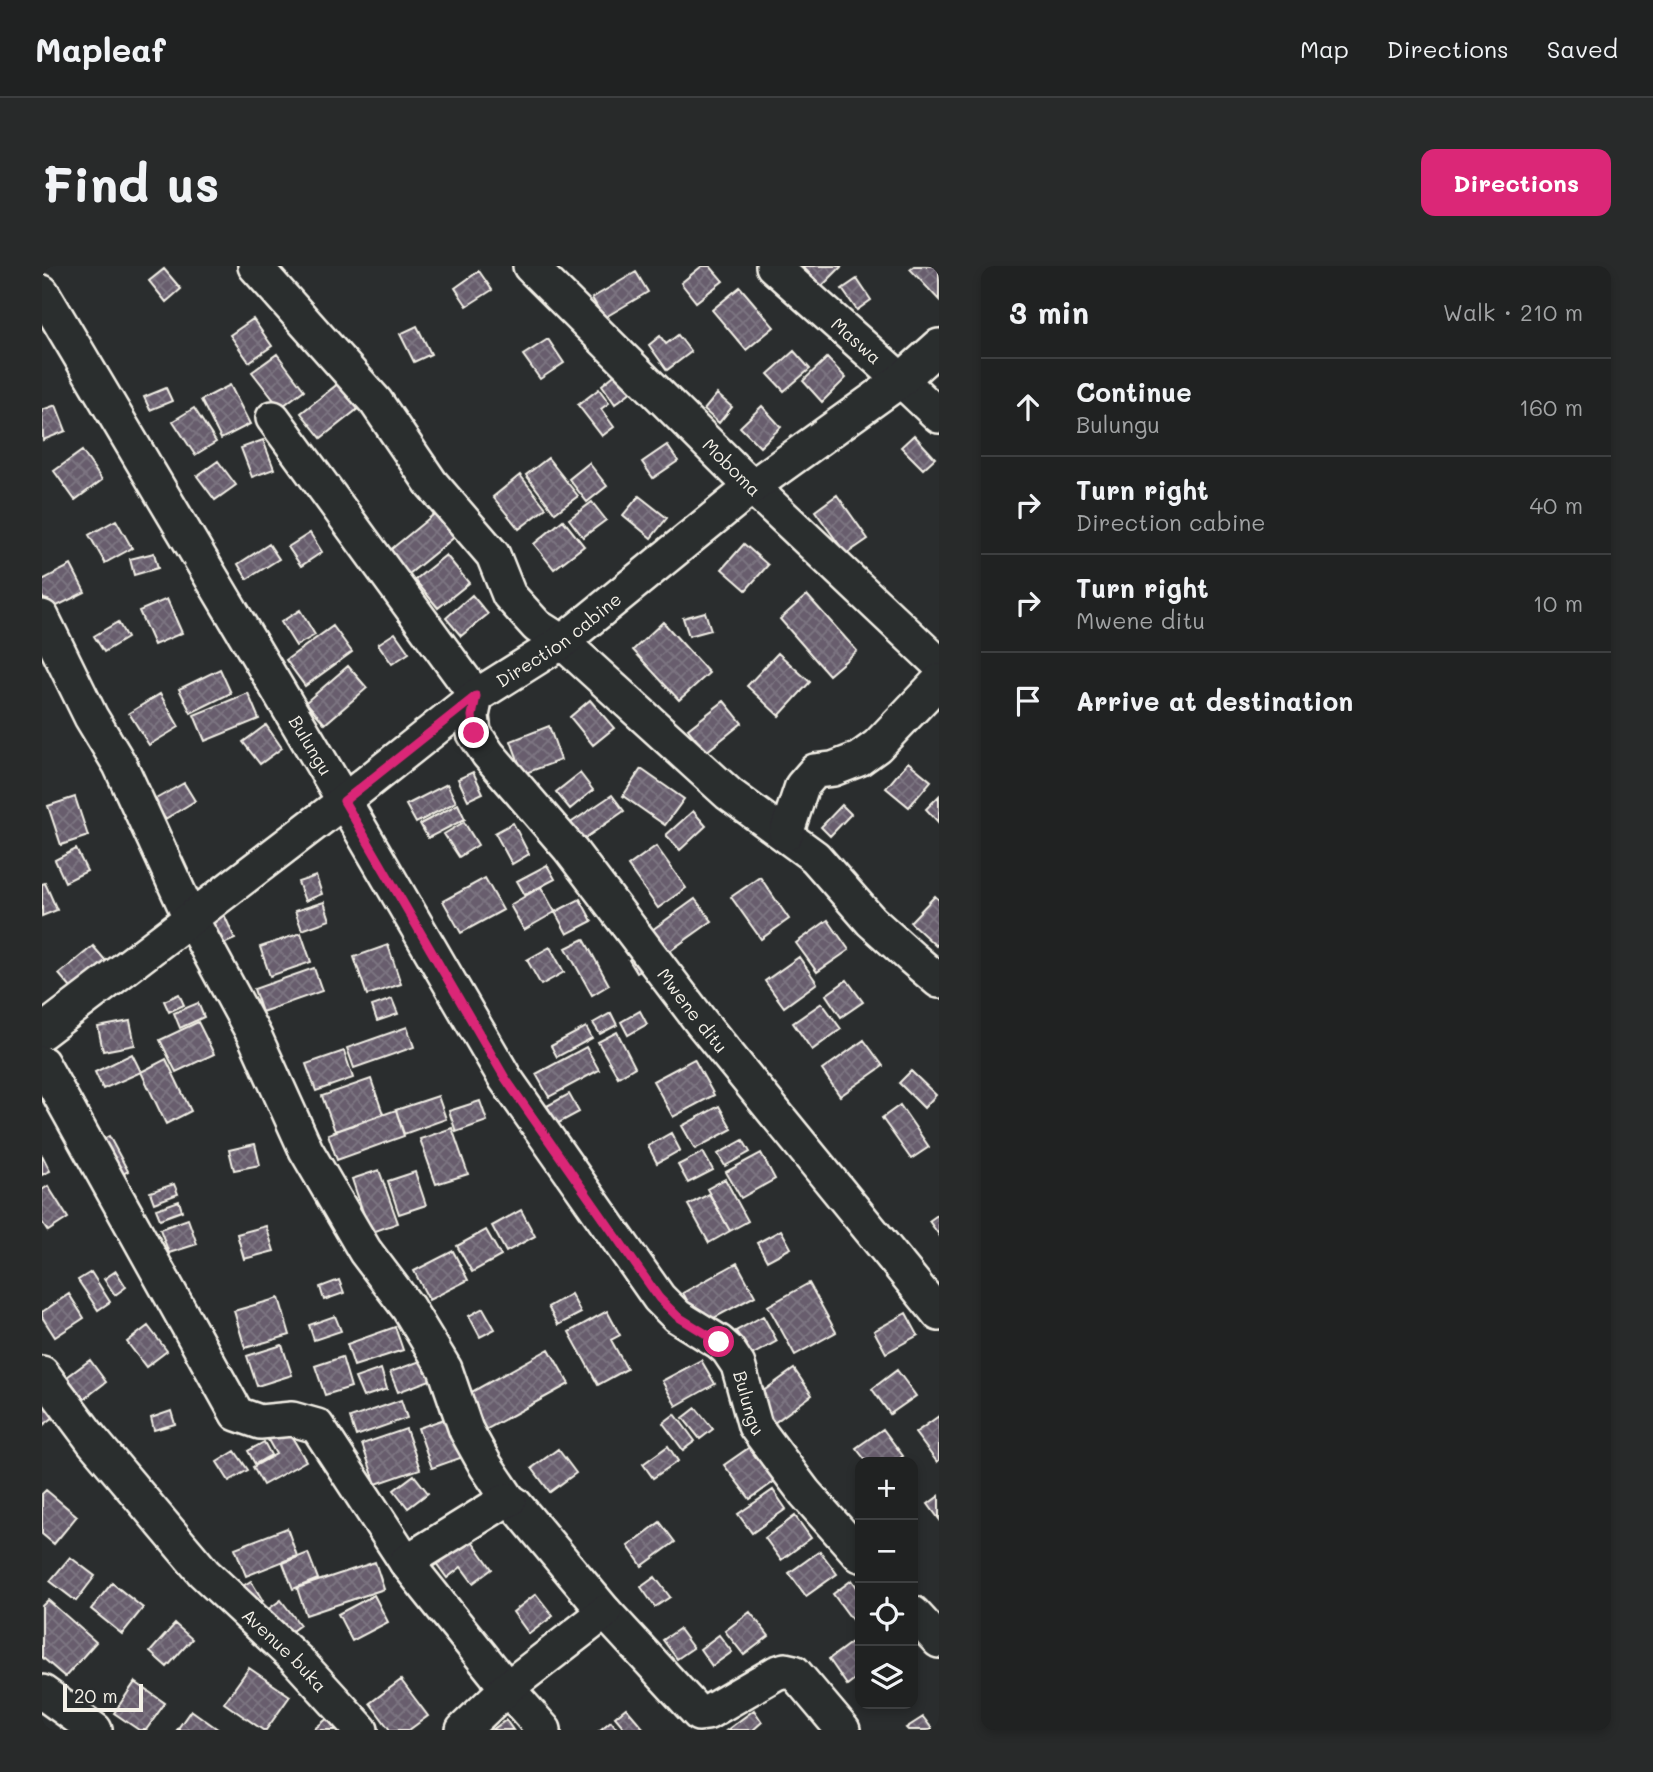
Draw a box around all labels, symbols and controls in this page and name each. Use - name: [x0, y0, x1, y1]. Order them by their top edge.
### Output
- text: Mapleaf: [35, 27, 166, 70]
- text: Map: [1300, 33, 1349, 64]
- text: Directions: [1387, 33, 1509, 64]
- text: Saved: [1547, 33, 1618, 64]
- button: Directions: [1421, 149, 1611, 216]
- text: Find us: [42, 151, 220, 214]
- text: 3 min: [1009, 292, 1089, 332]
- text: Walk · 210 m: [1443, 297, 1583, 327]
- street label: Maswa: [826, 312, 887, 369]
- text: Continue: [1076, 375, 1192, 409]
- icon: ahead: [1009, 388, 1047, 426]
- text: 160 m: [1519, 392, 1583, 422]
- text: Bulungu: [1076, 409, 1160, 439]
- street label: Moboma: [698, 433, 766, 501]
- text: Turn right: [1076, 473, 1209, 507]
- icon: right: [1009, 486, 1047, 524]
- text: 40 m: [1530, 490, 1583, 520]
- text: Direction cabine: [1076, 507, 1266, 537]
- text: Turn right: [1076, 571, 1209, 605]
- icon: right: [1009, 584, 1047, 622]
- street label: Direction cabine: [492, 587, 626, 692]
- text: 10 m: [1533, 588, 1583, 618]
- text: Mwene ditu: [1076, 605, 1205, 635]
- icon: arrive: [1009, 682, 1047, 720]
- text: Arrive at destination: [1076, 684, 1353, 718]
- street label: Bulungu: [284, 711, 338, 780]
- route end: [458, 717, 489, 748]
- street label: Mwene ditu: [652, 963, 733, 1058]
- route start: [703, 1326, 734, 1357]
- street label: Bulungu: [728, 1368, 770, 1440]
- map controls: [855, 1457, 918, 1709]
- button: +: [855, 1457, 918, 1520]
- button: −: [855, 1520, 918, 1583]
- button: locate: [855, 1583, 918, 1646]
- street label: Avenue buka: [237, 1603, 332, 1697]
- button: layers: [855, 1646, 918, 1709]
- scale bar: [63, 1681, 144, 1713]
- text: 20 m: [74, 1683, 118, 1708]

